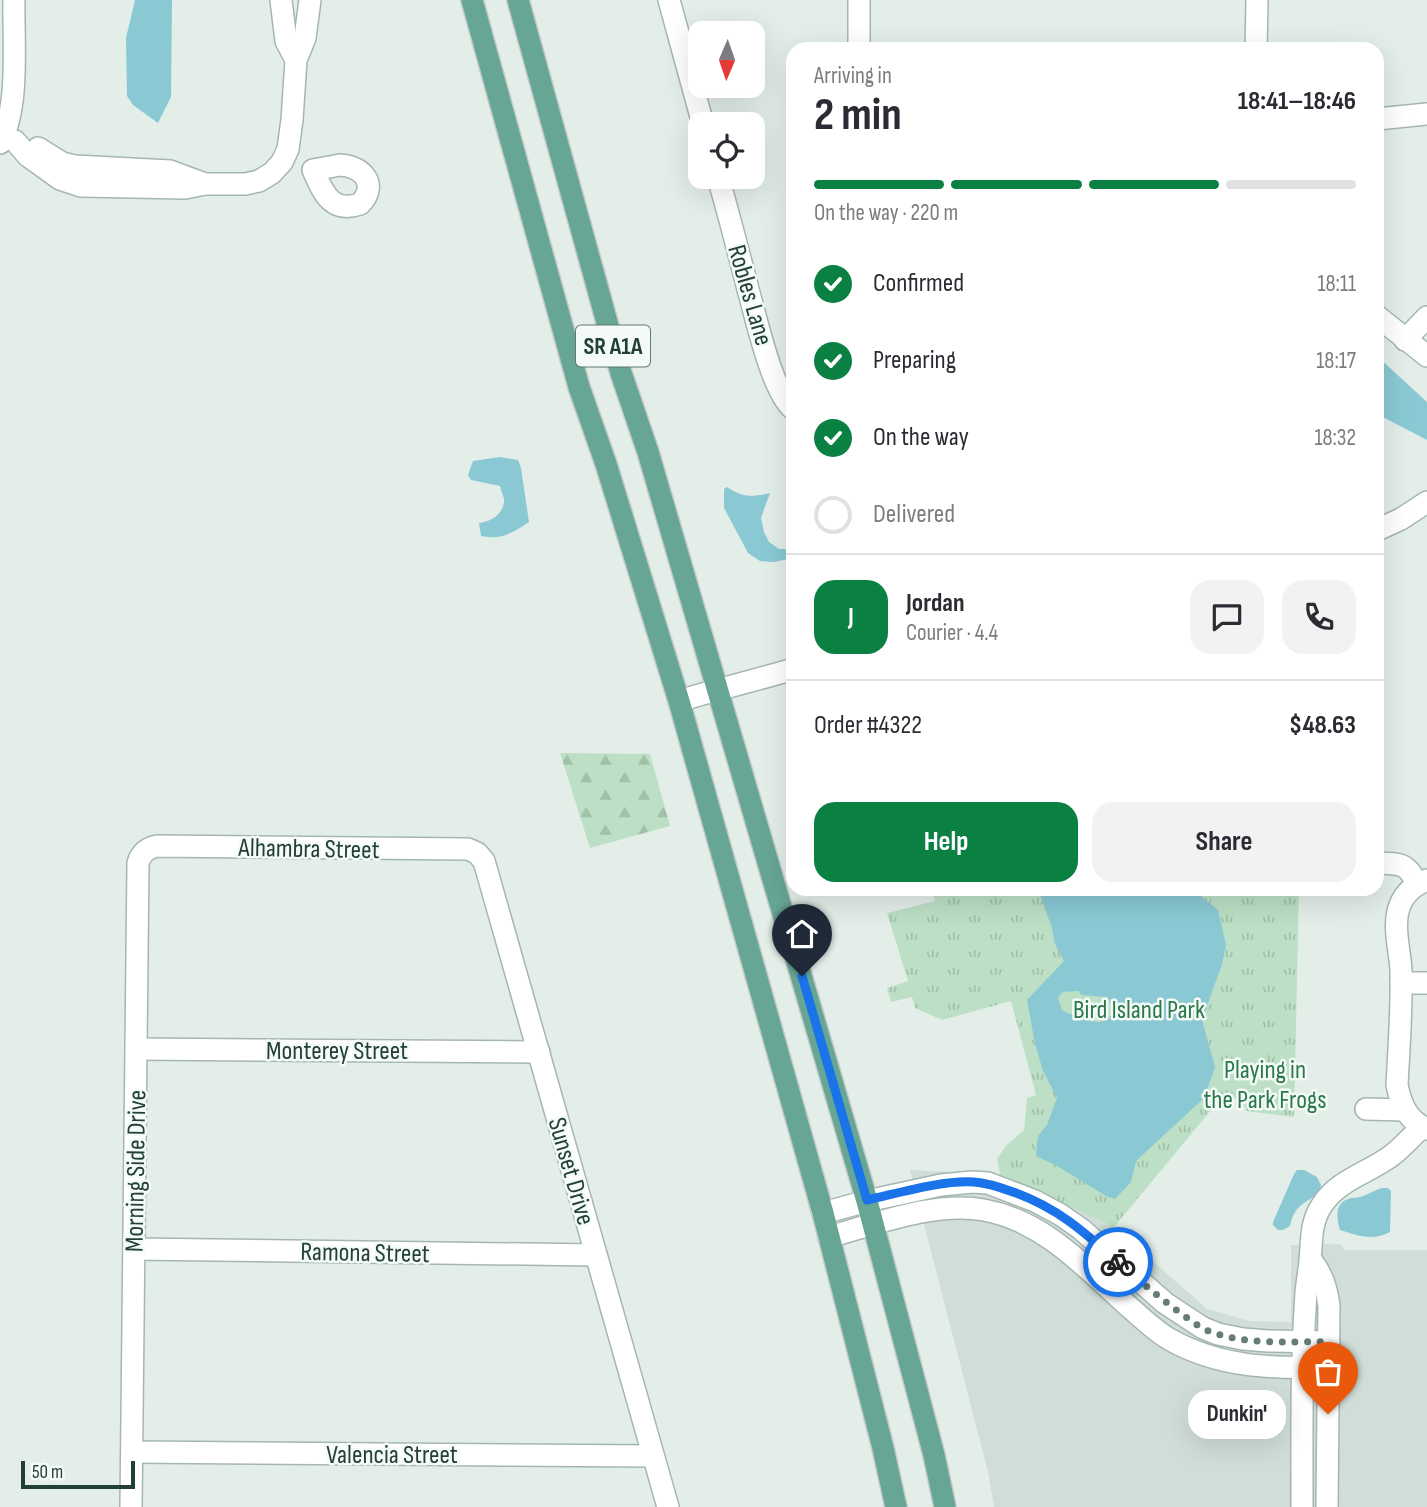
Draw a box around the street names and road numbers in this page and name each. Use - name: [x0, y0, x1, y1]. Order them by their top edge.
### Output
- street label: Robles Lane: [720, 242, 779, 349]
- road number: SR A1A: [576, 326, 650, 366]
- street label: Alhambra Street: [237, 833, 380, 866]
- street label: Monterey Street: [266, 1036, 408, 1067]
- street label: Morning Side Drive: [120, 1090, 153, 1252]
- street label: Sunset Drive: [540, 1114, 601, 1229]
- street label: Ramona Street: [300, 1237, 430, 1270]
- street label: Valencia Street: [326, 1440, 458, 1471]

